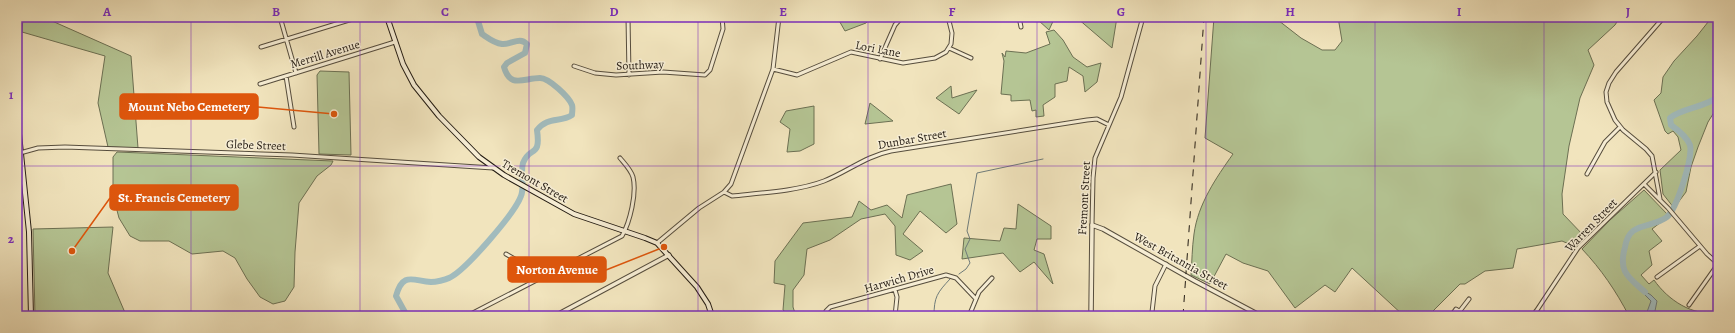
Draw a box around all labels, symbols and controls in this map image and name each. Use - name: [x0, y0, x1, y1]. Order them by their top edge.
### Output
- text: A: [102, 3, 112, 20]
- text: B: [272, 3, 280, 20]
- text: C: [441, 3, 449, 20]
- text: D: [609, 3, 619, 20]
- text: E: [779, 3, 787, 20]
- text: F: [949, 3, 956, 20]
- text: G: [1117, 3, 1125, 20]
- text: H: [1285, 3, 1295, 20]
- text: I: [1457, 3, 1462, 20]
- text: J: [1626, 3, 1630, 20]
- street label: Merrill Avenue: [288, 36, 362, 72]
- street label: Lori Lane: [854, 37, 902, 61]
- street label: Southway: [616, 56, 665, 74]
- text: 1: [9, 86, 14, 103]
- callout: Mount Nebo Cemetery: [120, 94, 258, 119]
- text: Mount Nebo Cemetery: [128, 98, 251, 115]
- street label: Dunbar Street: [876, 125, 948, 153]
- street label: Glebe Street: [226, 136, 286, 154]
- street label: Tremont Street: [499, 155, 571, 207]
- street label: Fremont Street: [1074, 161, 1094, 235]
- callout: St. Francis Cemetery: [110, 185, 238, 210]
- text: St. Francis Cemetery: [118, 189, 231, 206]
- street label: Warren Street: [1561, 195, 1621, 256]
- street label: West Britannia Street: [1130, 228, 1231, 294]
- text: 2: [8, 230, 15, 247]
- callout: Norton Avenue: [508, 257, 606, 282]
- text: Norton Avenue: [516, 261, 598, 278]
- street label: Harwich Drive: [862, 261, 936, 297]

